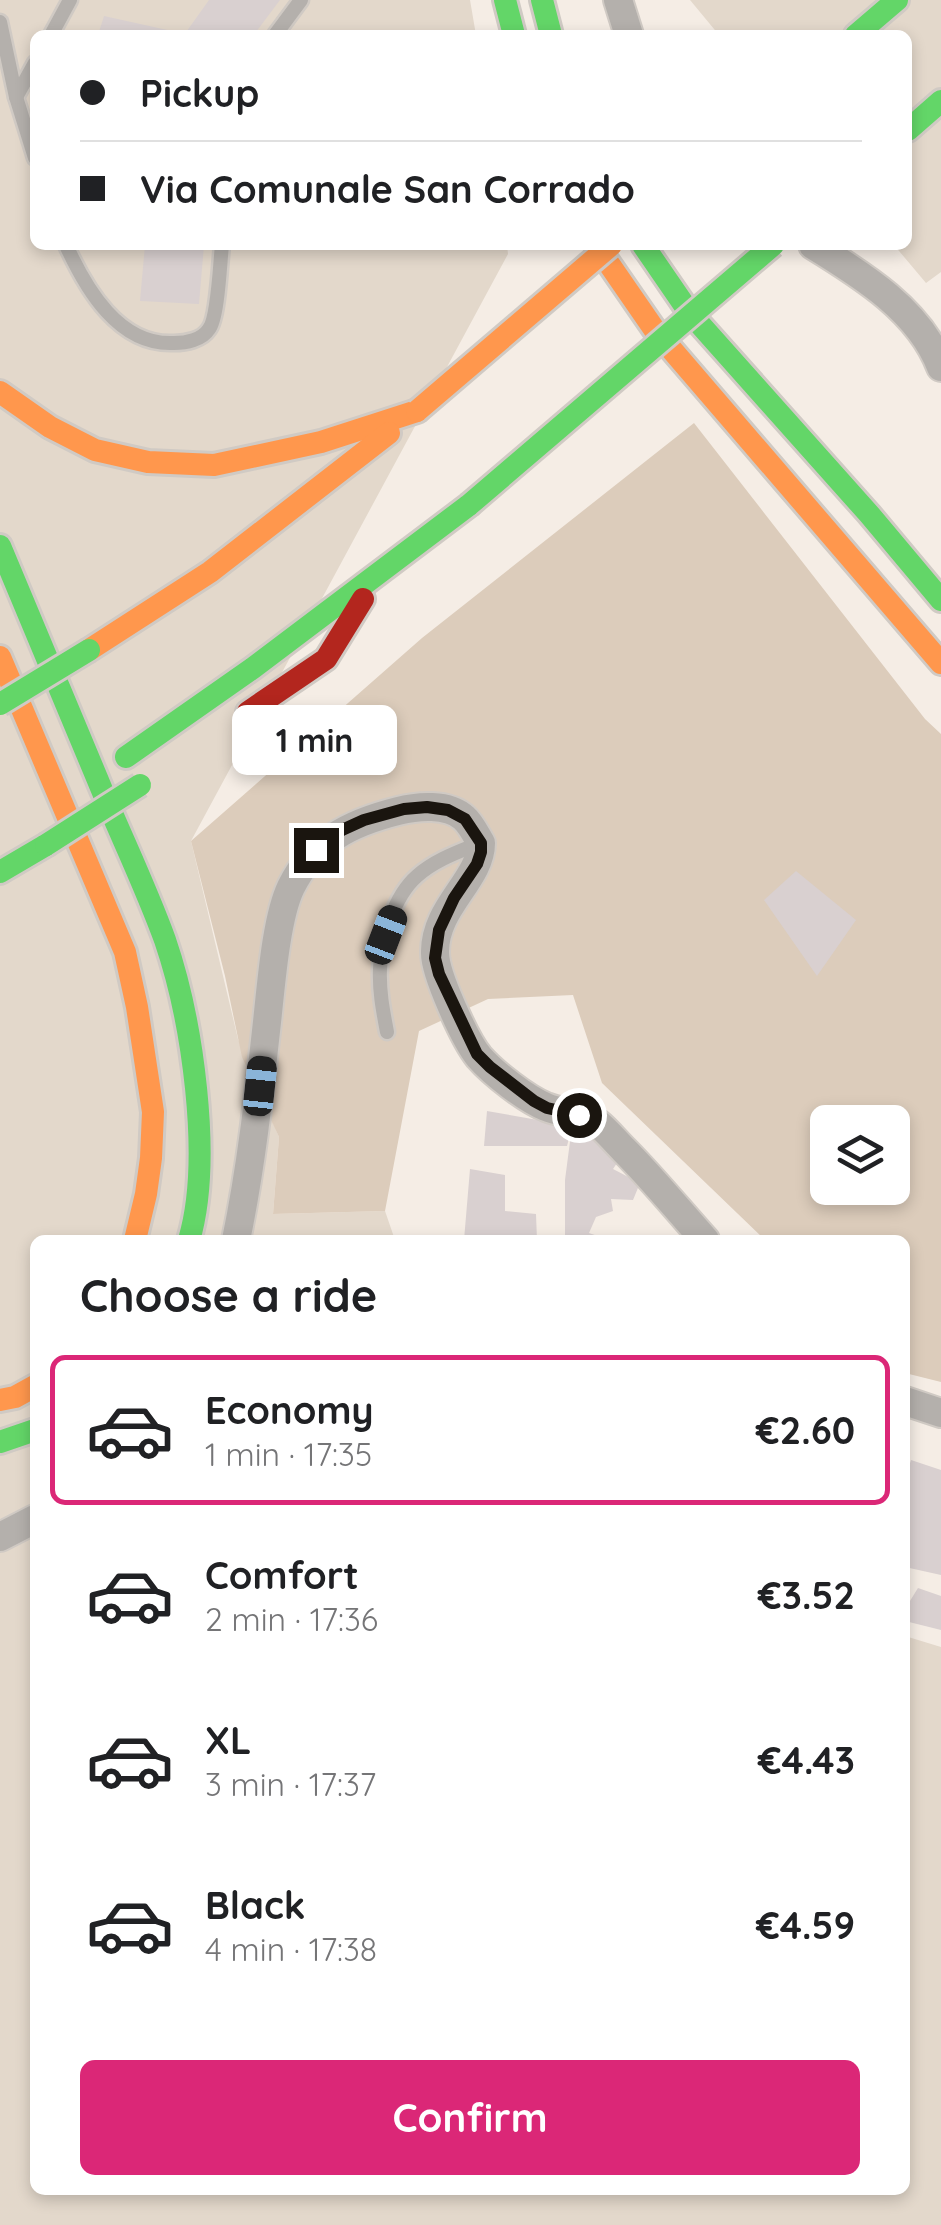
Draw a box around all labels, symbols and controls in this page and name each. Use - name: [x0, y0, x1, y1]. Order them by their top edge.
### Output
- text: Pickup: [140, 69, 259, 117]
- text: Via Comunale San Corrado: [140, 165, 635, 213]
- callout: 1 min: [234, 705, 398, 775]
- text: 1 min: [276, 720, 353, 760]
- route end: [294, 828, 339, 873]
- car: [361, 902, 411, 968]
- car: [242, 1055, 278, 1117]
- route start: [557, 1093, 602, 1138]
- map controls: [810, 1105, 910, 1205]
- button: layers: [810, 1105, 910, 1205]
- text: Choose a ride: [80, 1267, 377, 1323]
- icon: car: [85, 1385, 175, 1475]
- text: Economy: [205, 1386, 374, 1434]
- text: €2.60: [756, 1406, 855, 1454]
- text: 1 min · 17:35: [205, 1434, 372, 1474]
- icon: car: [85, 1550, 175, 1640]
- text: Comfort: [205, 1551, 359, 1599]
- text: €3.52: [758, 1571, 855, 1619]
- text: 2 min · 17:36: [205, 1599, 378, 1639]
- icon: car: [85, 1715, 175, 1805]
- text: XL: [205, 1716, 251, 1764]
- text: €4.43: [758, 1736, 855, 1784]
- text: 3 min · 17:37: [205, 1764, 376, 1804]
- icon: car: [85, 1880, 175, 1970]
- text: Black: [205, 1881, 305, 1929]
- text: €4.59: [756, 1901, 855, 1949]
- text: 4 min · 17:38: [205, 1929, 377, 1969]
- button: Confirm: [80, 2060, 860, 2175]

